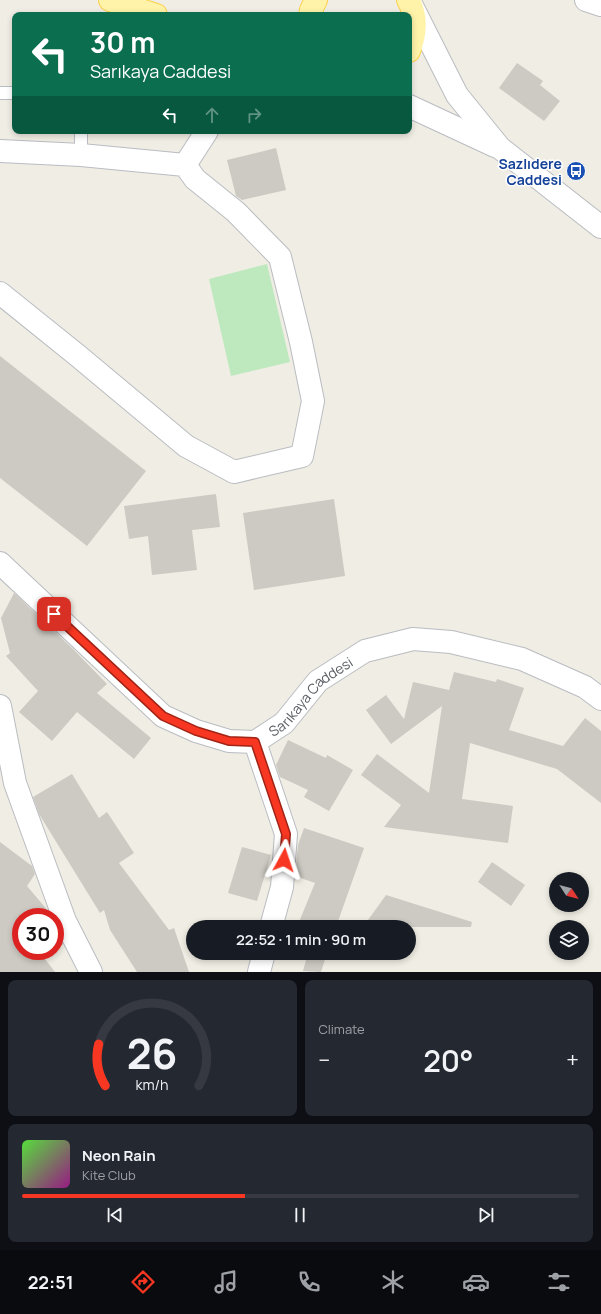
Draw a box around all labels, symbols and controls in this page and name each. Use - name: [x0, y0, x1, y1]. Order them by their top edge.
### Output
- text: 30 m: [90, 23, 155, 61]
- icon: left: [24, 28, 76, 80]
- text: Sarıkaya Caddesi: [90, 59, 231, 83]
- icon: left: [159, 104, 181, 126]
- icon: ahead: [201, 104, 223, 126]
- icon: right: [243, 104, 265, 126]
- place label: Sazlıdere Caddesi: [498, 154, 562, 189]
- bus stop icon: Sazlıdere Caddesi: [565, 160, 587, 182]
- pin: [37, 597, 71, 631]
- icon: arrive: [43, 603, 65, 625]
- street label: Sarıkaya Caddesi: [265, 652, 356, 740]
- position arrow: [263, 839, 305, 881]
- north arrow: [549, 872, 589, 912]
- map controls: [549, 872, 589, 960]
- speed limit sign: 30: [12, 908, 64, 960]
- button: layers: [549, 920, 589, 960]
- text: 22:52 · 1 min · 90 m: [236, 929, 366, 950]
- text: Climate: [319, 1020, 365, 1038]
- text: 26: [127, 1025, 178, 1081]
- text: 20°: [423, 1040, 474, 1081]
- text: −: [319, 1045, 330, 1075]
- text: +: [566, 1045, 579, 1075]
- text: km/h: [136, 1075, 169, 1094]
- text: Neon Rain: [82, 1145, 156, 1166]
- text: Kite Club: [82, 1166, 136, 1184]
- icon: previous: [104, 1204, 126, 1226]
- icon: pause: [289, 1204, 311, 1226]
- icon: next: [475, 1204, 497, 1226]
- icon: directions: [129, 1268, 157, 1296]
- icon: music: [212, 1268, 240, 1296]
- icon: phone: [295, 1268, 323, 1296]
- icon: climate: [379, 1268, 407, 1296]
- icon: car: [462, 1268, 490, 1296]
- icon: filters: [545, 1268, 573, 1296]
- text: 22:51: [28, 1270, 74, 1294]

